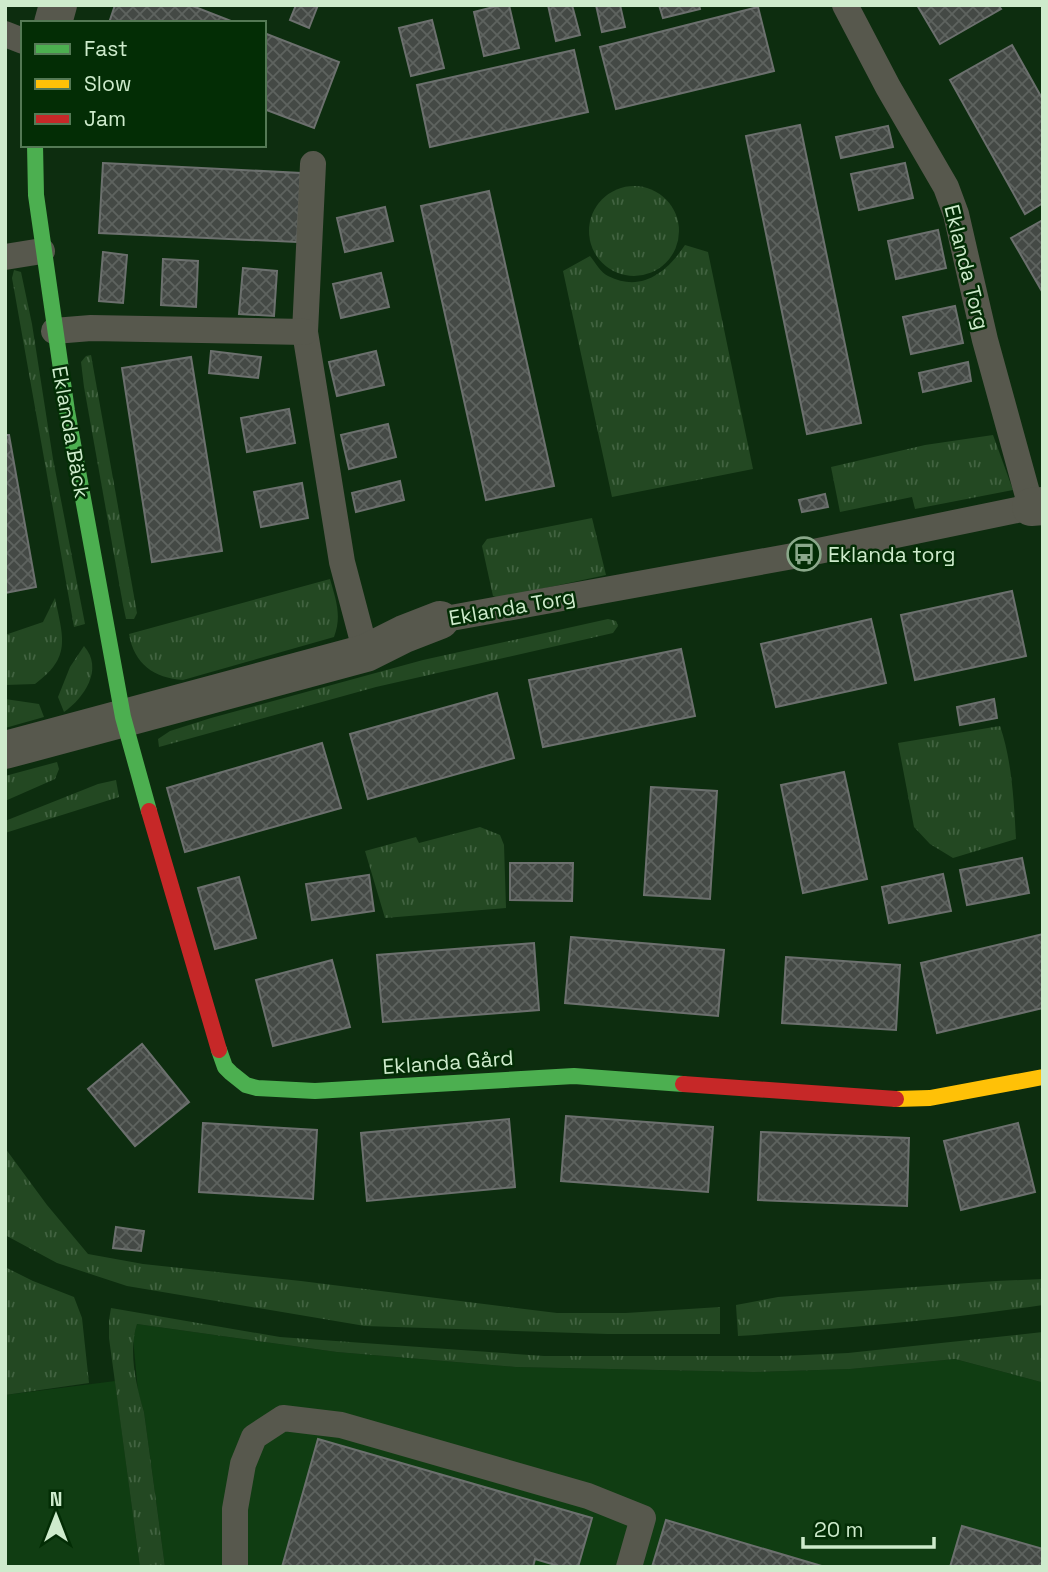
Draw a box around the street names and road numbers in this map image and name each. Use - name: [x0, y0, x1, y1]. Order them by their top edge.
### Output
- street label: Eklanda Torg: [938, 202, 996, 332]
- street label: Eklanda Bäck: [46, 364, 96, 500]
- street label: Eklanda Torg: [447, 583, 577, 631]
- street label: Eklanda Gård: [382, 1044, 514, 1080]

